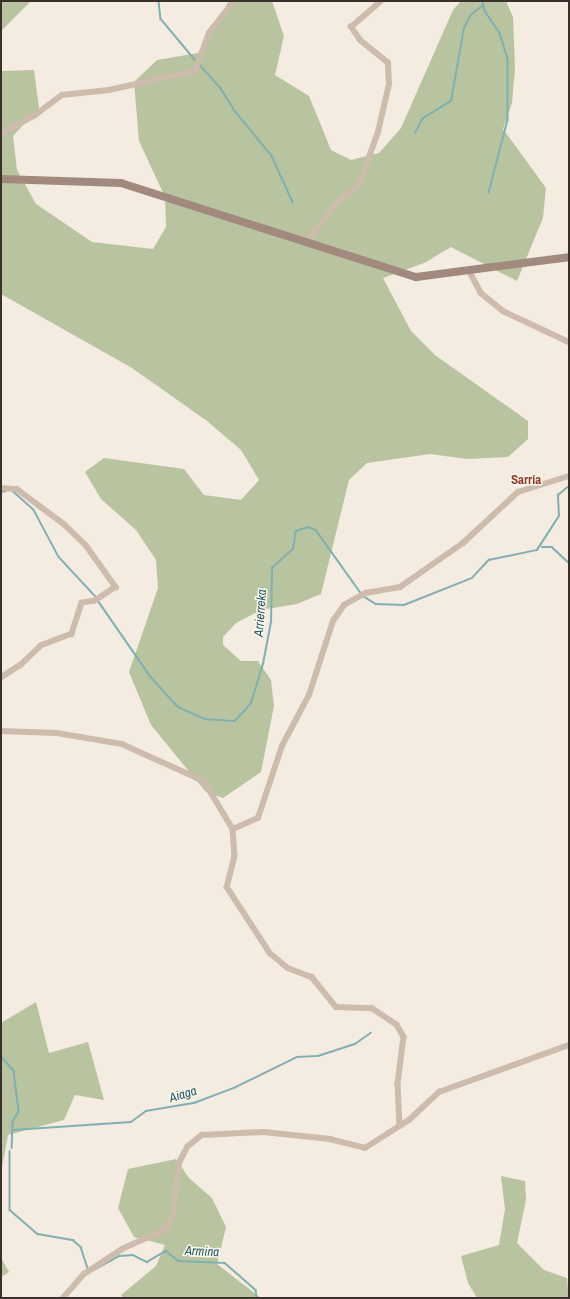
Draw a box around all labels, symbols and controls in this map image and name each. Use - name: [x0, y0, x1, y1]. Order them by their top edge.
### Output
- district label: Sarria: [511, 472, 541, 488]
- water label: Arrierreka: [252, 589, 270, 637]
- water label: Aiaga: [167, 1083, 199, 1107]
- water label: Armina: [184, 1243, 220, 1261]

